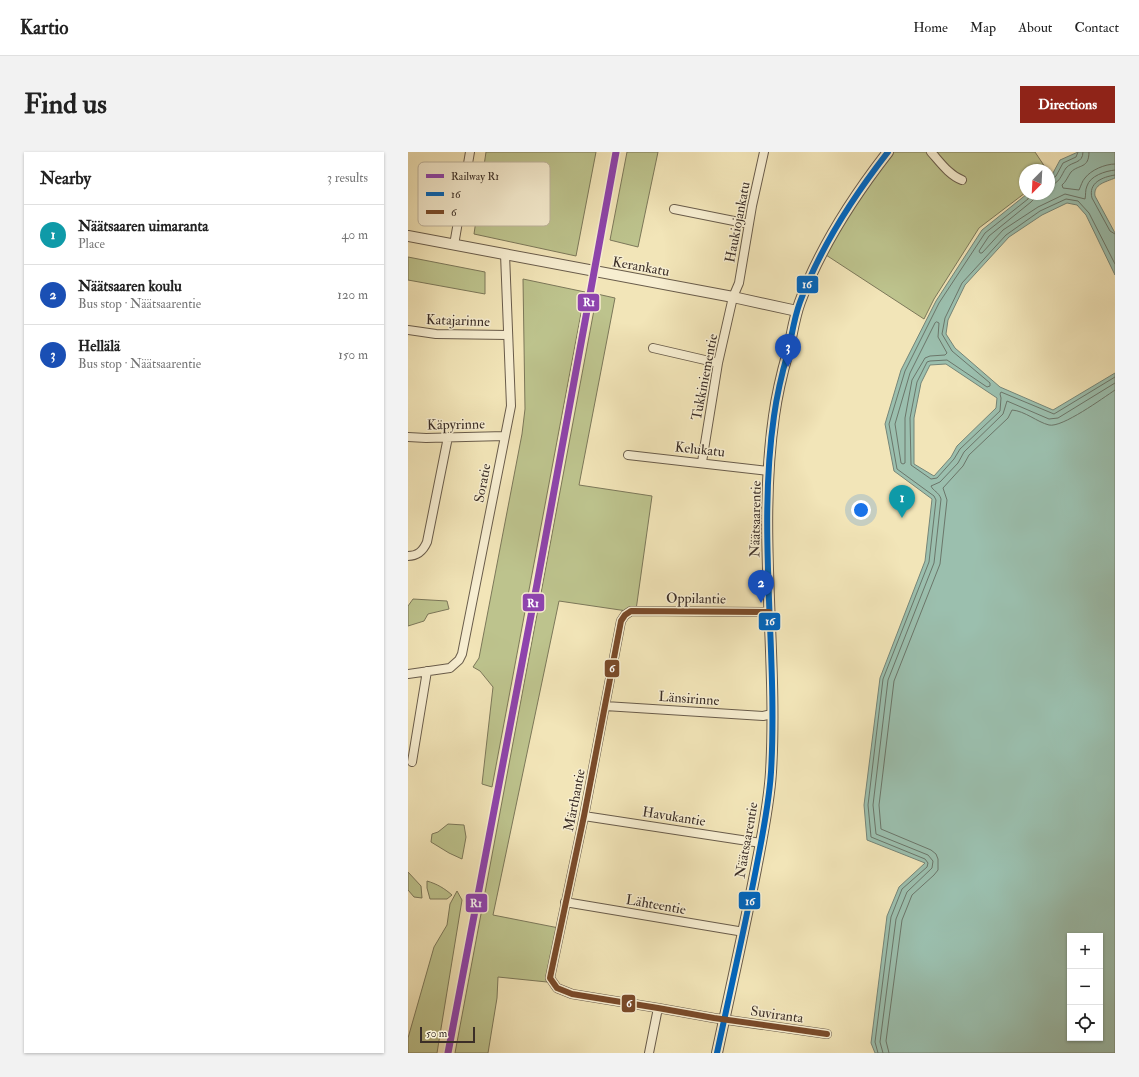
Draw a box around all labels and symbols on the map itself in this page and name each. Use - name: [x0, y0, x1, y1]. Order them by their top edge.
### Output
- legend: [418, 162, 550, 226]
- north arrow: [1019, 164, 1055, 200]
- text: Railway R1: [451, 170, 499, 184]
- street label: Haukiojankatu: [721, 180, 754, 264]
- text: 16: [451, 188, 462, 201]
- text: 6: [451, 206, 458, 219]
- street label: Kerankatu: [611, 253, 671, 280]
- line badge: 16: [796, 275, 819, 294]
- text: 16: [802, 278, 813, 291]
- line badge: R1: [577, 293, 600, 312]
- text: R1: [583, 296, 595, 309]
- street label: Katajarinne: [426, 311, 490, 330]
- street label: Tukkiniementie: [688, 332, 721, 422]
- pin: 3: [775, 334, 801, 367]
- street label: Käpyrinne: [427, 415, 485, 435]
- street label: Kelukatu: [674, 438, 726, 461]
- street label: Soratie: [470, 462, 495, 504]
- street label: Näätsaarentie: [746, 480, 765, 558]
- pin: 1: [889, 485, 915, 518]
- your location: [851, 500, 871, 520]
- pin: 2: [748, 570, 774, 603]
- street label: Oppilantie: [666, 589, 726, 609]
- line badge: R1: [522, 593, 545, 612]
- text: R1: [527, 597, 539, 610]
- line badge: 16: [758, 612, 781, 631]
- text: 16: [765, 615, 776, 628]
- line badge: 6: [604, 659, 620, 678]
- text: 6: [609, 662, 616, 675]
- street label: Länsirinne: [658, 688, 720, 709]
- street label: Märthantie: [560, 767, 589, 833]
- street label: Näätsaarentie: [731, 801, 762, 879]
- street label: Havukantie: [641, 803, 707, 830]
- street label: Lähteentie: [625, 891, 687, 918]
- line badge: 16: [738, 891, 761, 910]
- line badge: R1: [465, 893, 488, 913]
- text: 16: [745, 895, 756, 908]
- text: R1: [470, 897, 482, 910]
- line badge: 6: [621, 994, 636, 1013]
- text: 6: [626, 997, 633, 1010]
- street label: Suviranta: [749, 1002, 805, 1027]
- scale bar: [420, 1025, 475, 1044]

